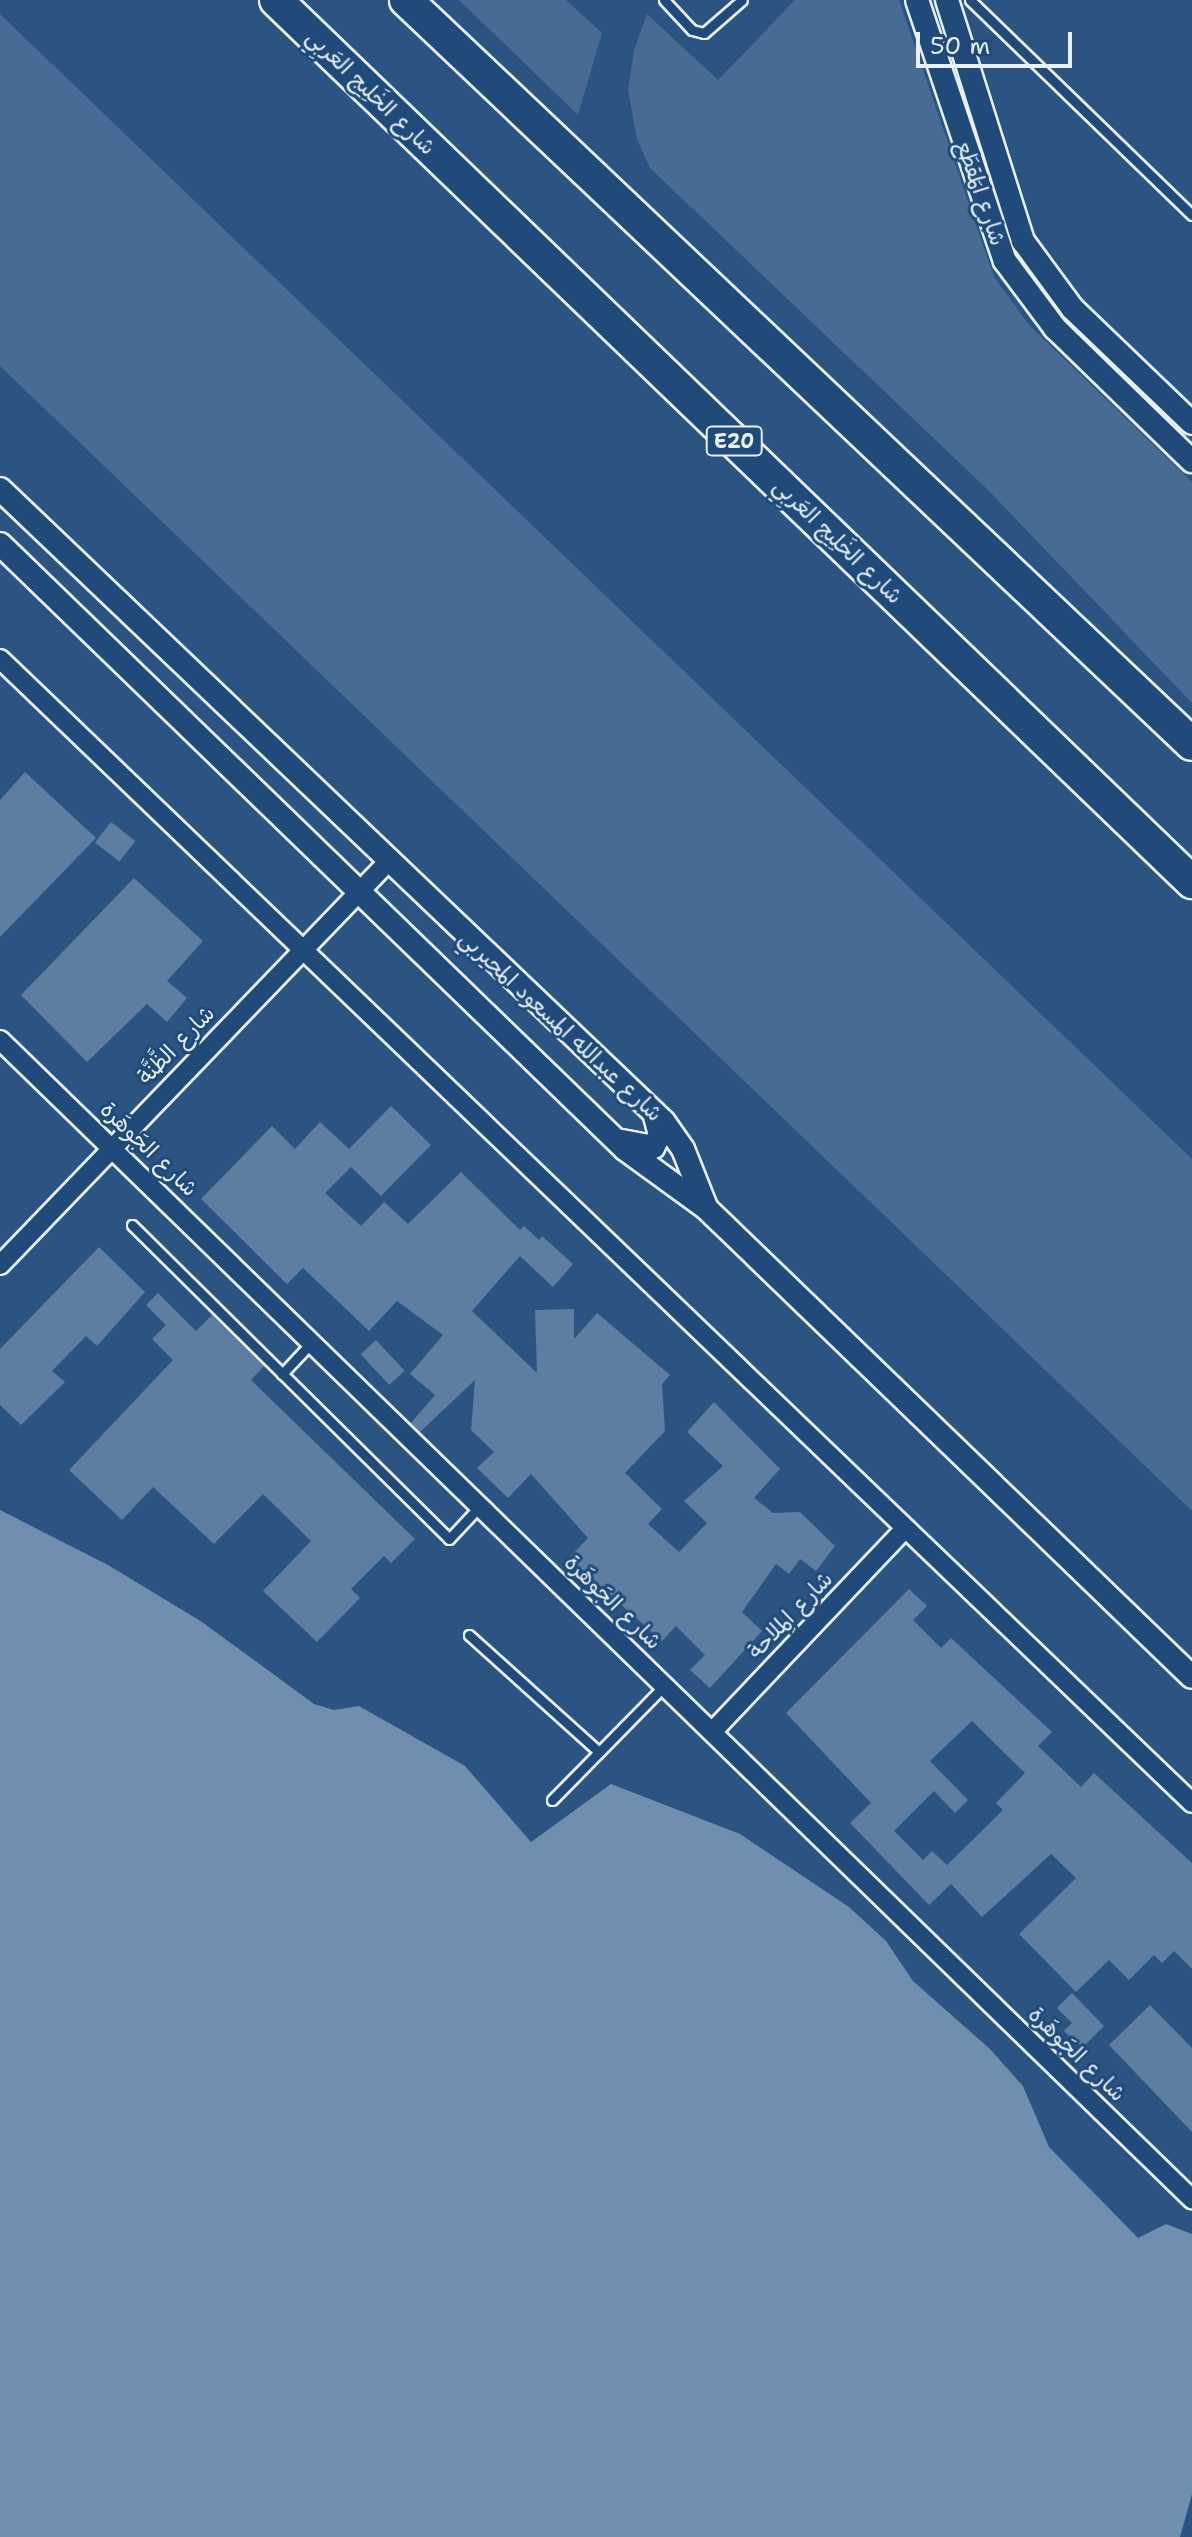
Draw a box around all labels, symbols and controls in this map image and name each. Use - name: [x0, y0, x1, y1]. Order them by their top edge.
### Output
- scale bar: [920, 16, 1076, 66]
- street label: شارع الخَلِيج العَربِي: [301, 24, 441, 160]
- text: 50 m: [930, 30, 990, 62]
- street label: شارع المَقطَع: [951, 137, 1011, 249]
- road number: E20: [704, 425, 764, 457]
- street label: شارع الخَلِيج العَربِي: [768, 473, 908, 609]
- street label: شارع عبدالله المسعود المحيربي: [454, 925, 668, 1127]
- street label: شارع الظَّنَّة: [132, 1000, 220, 1090]
- street label: شارع الجَوهَرة: [95, 1096, 203, 1202]
- street label: شارع الجَوهَرة: [559, 1549, 667, 1655]
- street label: شارع المِلاحة: [742, 1566, 838, 1664]
- street label: شارع الجَوهَرة: [1023, 2001, 1131, 2107]

